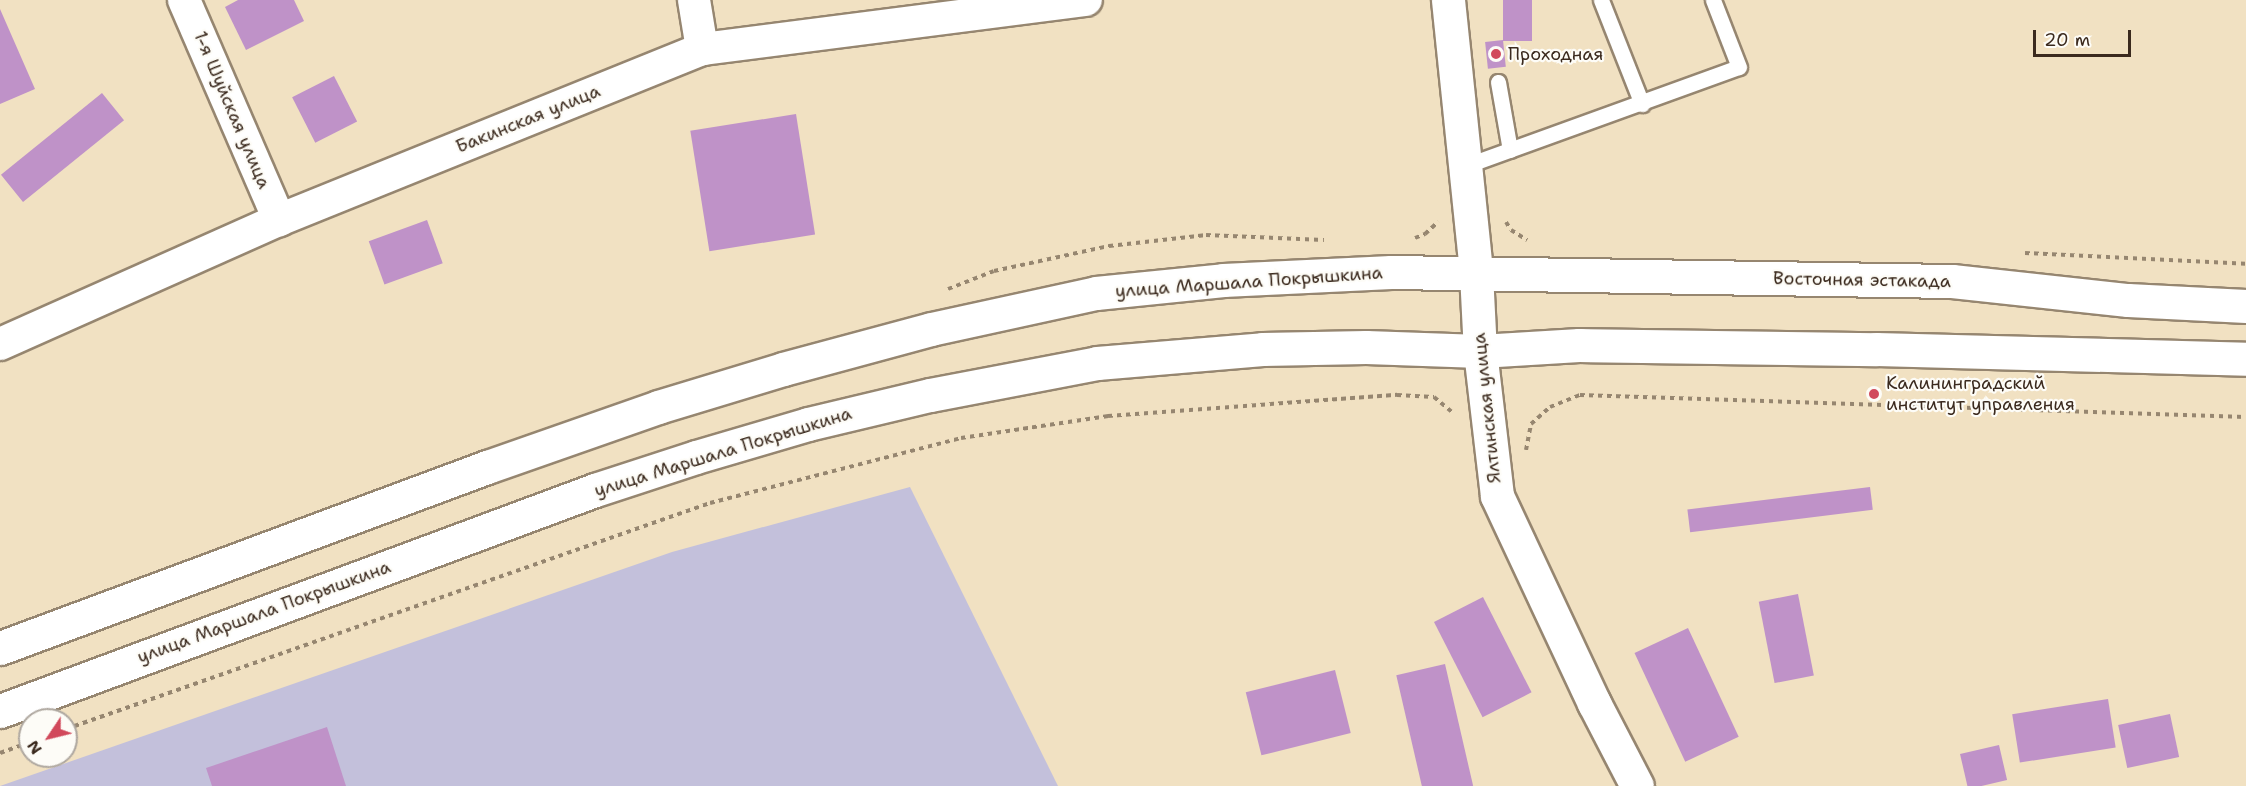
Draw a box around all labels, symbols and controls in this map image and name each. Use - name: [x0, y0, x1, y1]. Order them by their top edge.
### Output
- scale bar: [2036, 18, 2134, 56]
- street label: 1-я Шуйская улица: [189, 28, 275, 192]
- text: 20 m: [2044, 28, 2090, 52]
- place label: Проходная: [1508, 43, 1603, 65]
- marker: Проходная: [1489, 47, 1503, 61]
- street label: Бакинская улица: [453, 80, 603, 158]
- street label: улица Маршала Покрышкина: [1115, 262, 1383, 302]
- street label: Восточная эстакада: [1773, 268, 1951, 292]
- street label: Ялтинская улица: [1468, 332, 1506, 484]
- place label: Калининградский институт управления: [1886, 373, 2075, 416]
- marker: Калининградский институт управления: [1867, 387, 1881, 401]
- street label: улица Маршала Покрышкина: [592, 402, 854, 502]
- street label: улица Маршала Покрышкина: [134, 556, 394, 668]
- north arrow: [18, 708, 78, 768]
- text: N: [22, 736, 47, 759]

